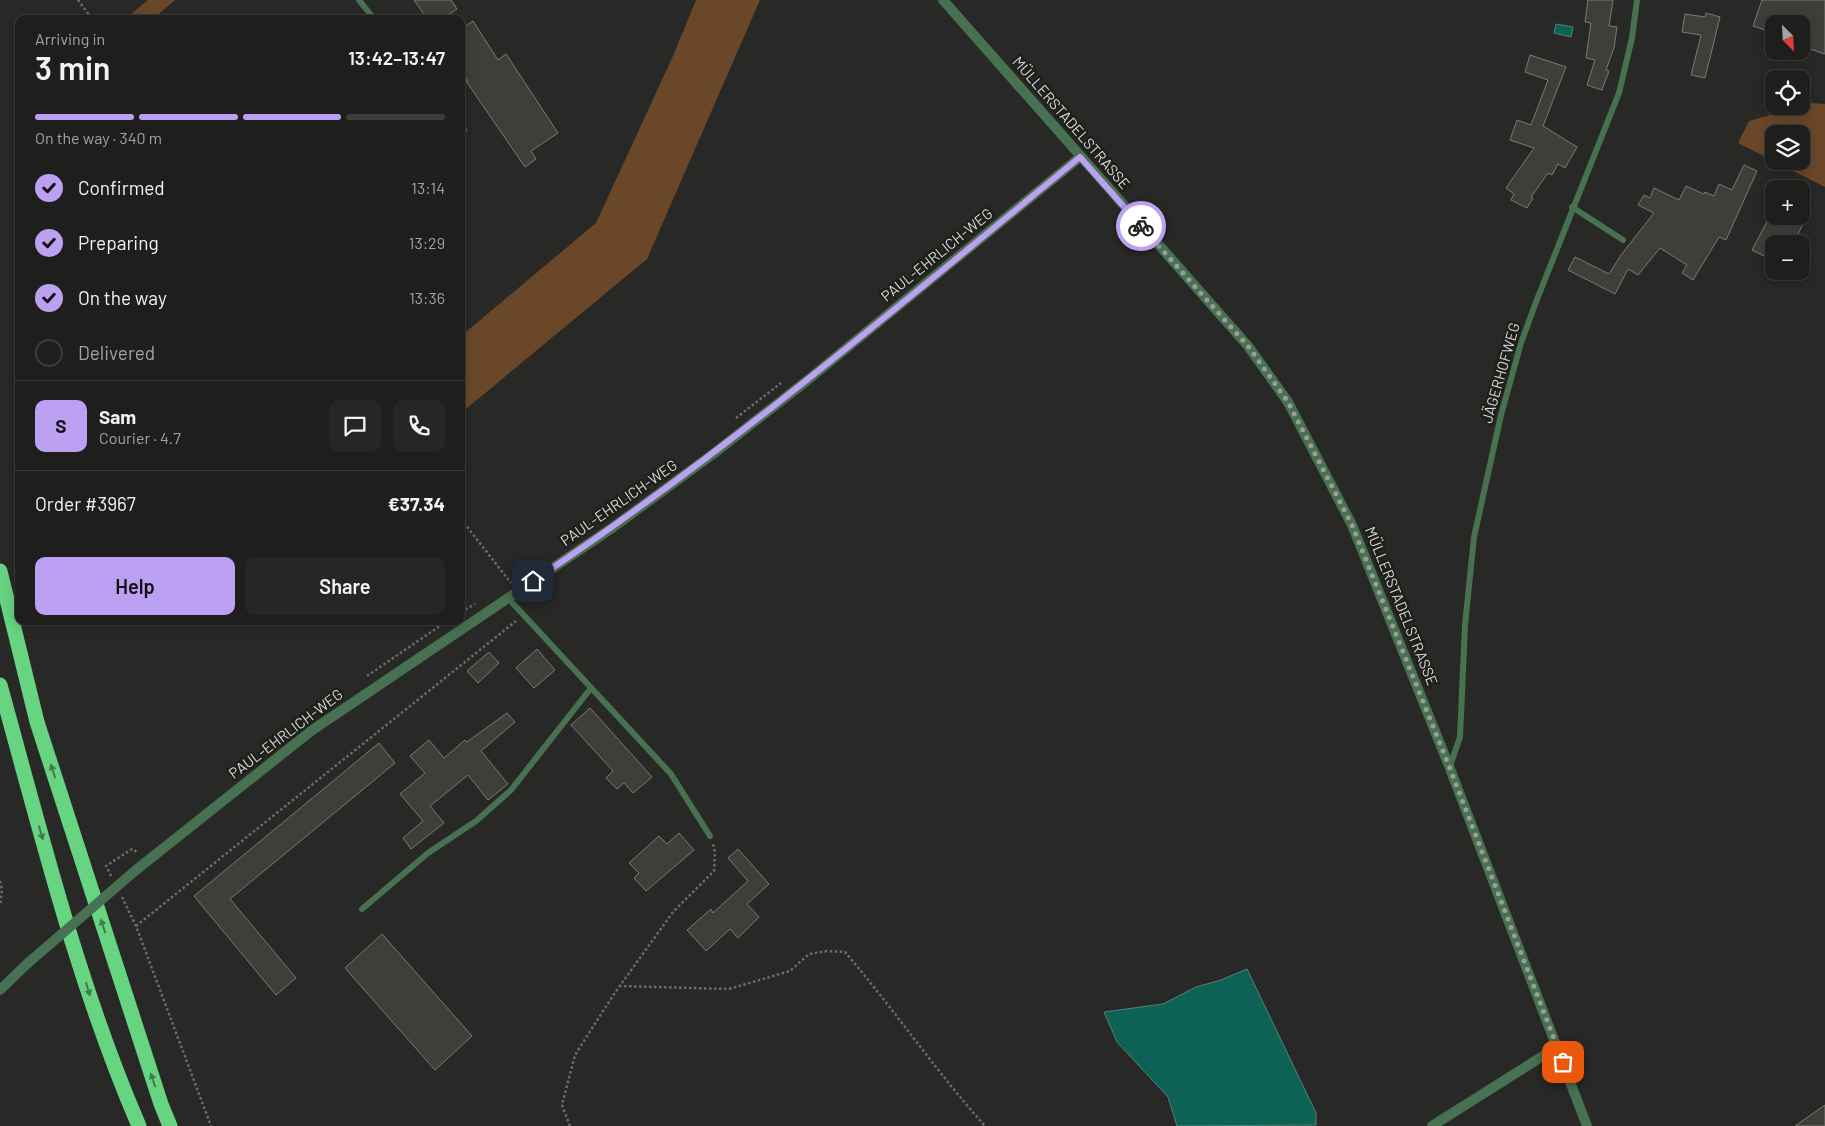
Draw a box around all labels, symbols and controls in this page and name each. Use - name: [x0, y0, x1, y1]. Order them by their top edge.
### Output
- north arrow: [1765, 15, 1810, 60]
- map controls: [1765, 15, 1810, 280]
- text: Arriving in: [35, 29, 105, 48]
- text: 13:42–13:47: [348, 46, 445, 69]
- text: 3 min: [35, 48, 111, 86]
- street label: MÜLLERSTADELSTRASSE: [1009, 52, 1134, 192]
- button: locate: [1765, 70, 1810, 115]
- button: layers: [1765, 125, 1810, 170]
- text: On the way · 340 m: [35, 128, 162, 147]
- icon: check: [35, 174, 63, 202]
- text: Confirmed: [78, 176, 165, 199]
- text: 13:14: [411, 178, 445, 197]
- button: +: [1765, 180, 1810, 225]
- courier: [1116, 201, 1166, 251]
- street label: PAUL-EHRLICH-WEG: [877, 204, 996, 305]
- icon: bike: [1127, 212, 1155, 240]
- icon: check: [35, 229, 63, 257]
- text: Preparing: [78, 231, 159, 254]
- text: 13:29: [409, 233, 445, 252]
- button: −: [1765, 235, 1810, 280]
- icon: check: [35, 284, 63, 312]
- text: On the way: [78, 286, 167, 309]
- text: 13:36: [409, 288, 445, 307]
- street label: JÄGERHOFWEG: [1477, 320, 1523, 425]
- text: Delivered: [78, 341, 155, 364]
- button: chat: [329, 400, 381, 452]
- button: phone: [393, 400, 445, 452]
- text: Sam: [99, 405, 136, 428]
- text: S: [55, 414, 67, 437]
- text: Courier · 4.7: [99, 428, 181, 447]
- street label: PAUL-EHRLICH-WEG: [557, 455, 680, 549]
- text: Order #3967: [35, 492, 136, 515]
- text: €37.34: [388, 492, 445, 515]
- street label: MÜLLERSTADELSTRASSE: [1362, 524, 1442, 688]
- button: Help: [35, 557, 235, 615]
- button: Share: [245, 557, 445, 615]
- pin: [512, 560, 554, 602]
- icon: home: [519, 567, 547, 595]
- street label: PAUL-EHRLICH-WEG: [225, 684, 346, 782]
- one-way arrow: [49, 764, 56, 779]
- one-way arrow: [38, 826, 46, 841]
- one-way arrow: [98, 918, 106, 933]
- one-way arrow: [84, 982, 92, 997]
- pin: [1542, 1041, 1584, 1083]
- icon: bag: [1549, 1048, 1577, 1076]
- one-way arrow: [149, 1073, 156, 1088]

